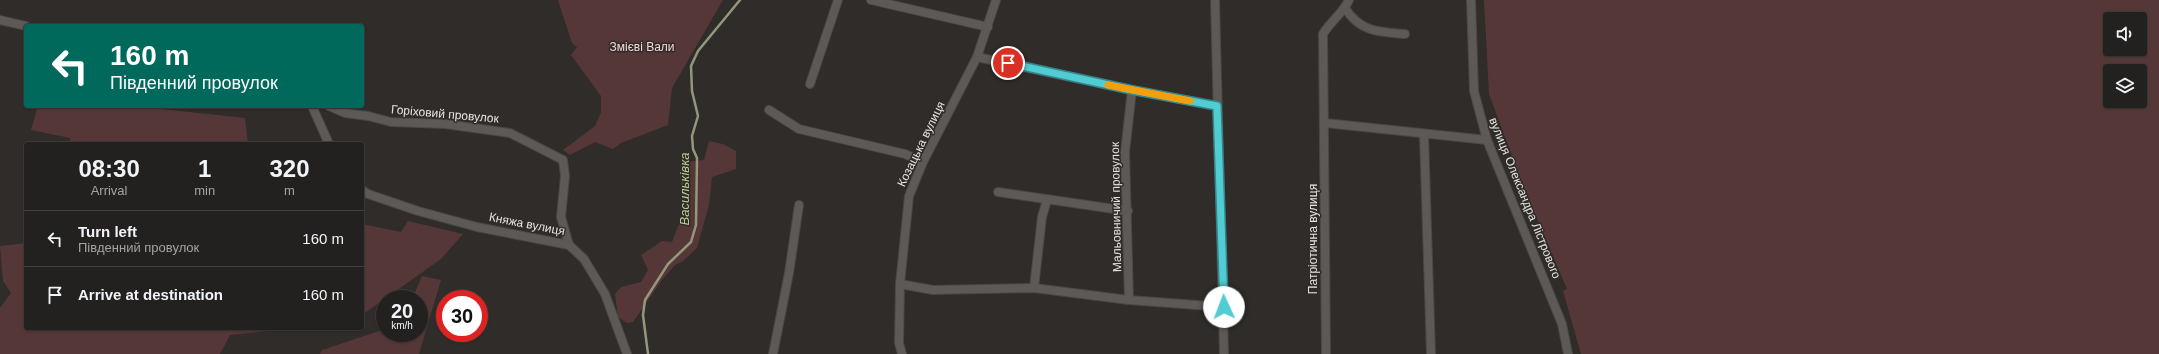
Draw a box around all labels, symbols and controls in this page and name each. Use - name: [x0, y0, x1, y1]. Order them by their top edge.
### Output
- map controls: [2103, 12, 2147, 108]
- button: sound: [2103, 12, 2147, 56]
- icon: left: [44, 40, 96, 92]
- text: 160 m: [110, 40, 189, 71]
- park label: Змієві Вали: [609, 40, 675, 54]
- pin: [991, 46, 1025, 80]
- icon: arrive: [997, 52, 1019, 74]
- button: layers: [2103, 64, 2147, 108]
- text: Південний провулок: [110, 73, 278, 93]
- street label: Козацька вулиця: [894, 99, 948, 189]
- street label: Горіховий провулок: [391, 102, 500, 126]
- street label: вулиця Олександра Лістрового: [1486, 115, 1564, 281]
- street label: Мальовничий провулок: [1108, 141, 1124, 272]
- water label: Васильківка: [677, 153, 692, 225]
- text: 08:30: [78, 155, 140, 182]
- text: 1: [198, 155, 211, 182]
- text: 320: [270, 155, 310, 182]
- text: Arrival: [91, 183, 128, 198]
- text: min: [194, 183, 215, 198]
- text: m: [284, 183, 295, 198]
- street label: Патріотична вулиця: [1306, 184, 1320, 294]
- street label: Княжа вулиця: [488, 210, 566, 238]
- text: Turn left: [78, 223, 137, 240]
- icon: left: [44, 228, 66, 250]
- text: 160 m: [302, 230, 344, 247]
- text: Південний провулок: [78, 240, 199, 255]
- icon: arrive: [44, 284, 66, 306]
- text: Arrive at destination: [78, 286, 223, 303]
- text: 160 m: [302, 286, 344, 303]
- position arrow: [1203, 286, 1245, 328]
- speed limit sign: 30: [436, 290, 488, 342]
- text: 20: [391, 300, 413, 322]
- text: km/h: [391, 320, 413, 331]

